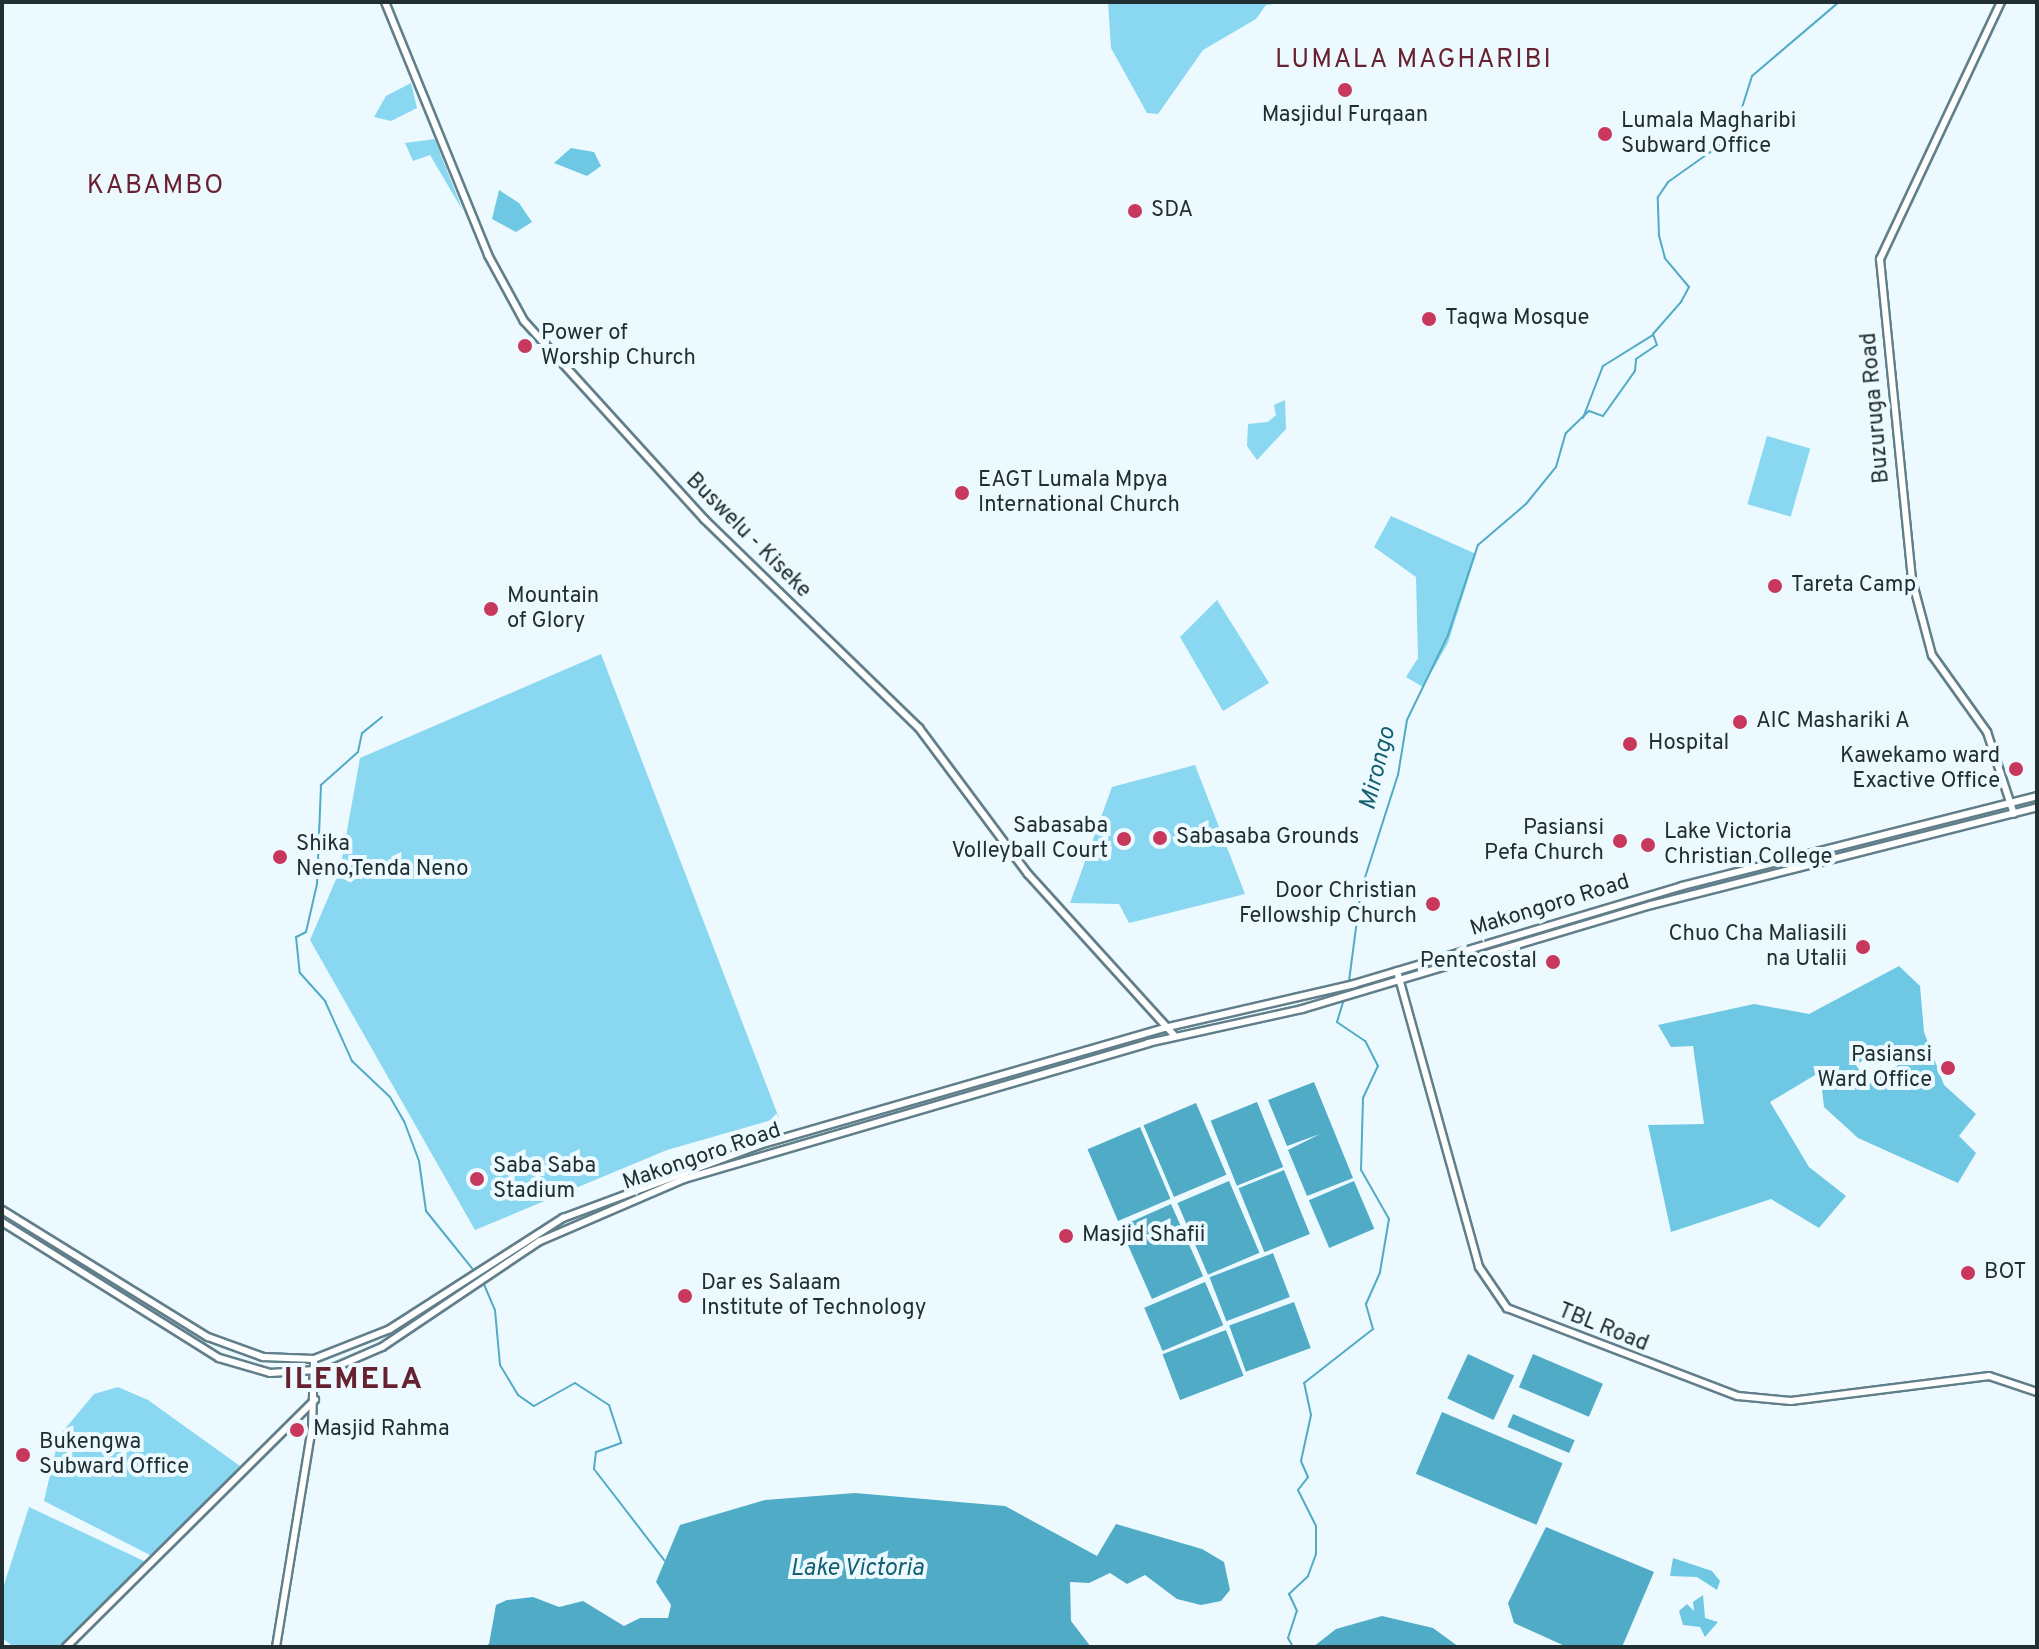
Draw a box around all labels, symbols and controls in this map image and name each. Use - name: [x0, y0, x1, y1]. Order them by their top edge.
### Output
- district label: LUMALA MAGHARIBI: [1275, 45, 1553, 77]
- marker: Masjidul Furqaan: [1336, 81, 1354, 99]
- place label: Masjidul Furqaan: [1262, 103, 1428, 129]
- place label: Lumala Magharibi Subward Office: [1621, 108, 1796, 160]
- marker: Lumala Magharibi Subward Office: [1596, 125, 1614, 143]
- district label: KABAMBO: [87, 171, 225, 203]
- place label: SDA: [1151, 198, 1193, 224]
- marker: SDA: [1126, 202, 1144, 220]
- place label: Taqwa Mosque: [1445, 306, 1589, 332]
- marker: Taqwa Mosque: [1420, 310, 1438, 328]
- place label: Power of Worship Church: [541, 320, 696, 372]
- street label: Buzuruga Road: [1856, 331, 1896, 485]
- marker: Power of Worship Church: [516, 337, 534, 355]
- place label: EAGT Lumala Mpya International Church: [978, 467, 1180, 518]
- street label: Buswelu - Kiseke: [680, 468, 816, 604]
- marker: EAGT Lumala Mpya International Church: [953, 484, 971, 502]
- place label: Tareta Camp: [1791, 573, 1916, 599]
- marker: Tareta Camp: [1766, 577, 1784, 595]
- place label: Mountain of Glory: [507, 583, 599, 634]
- marker: Mountain of Glory: [482, 600, 500, 618]
- place label: AIC Mashariki A: [1756, 709, 1911, 735]
- marker: AIC Mashariki A: [1731, 713, 1749, 731]
- water label: Mirongo: [1355, 725, 1403, 813]
- place label: Hospital: [1648, 731, 1729, 757]
- marker: Hospital: [1619, 733, 1641, 755]
- place label: Kawekamo ward Exactive Office: [1840, 743, 2000, 794]
- marker: Kawekamo ward Exactive Office: [2007, 760, 2025, 778]
- place label: Sabasaba Volleyball Court: [952, 813, 1108, 864]
- place label: Pasiansi Pefa Church: [1484, 815, 1604, 866]
- place label: Lake Victoria Christian College: [1664, 819, 1832, 870]
- place label: Sabasaba Grounds: [1176, 825, 1359, 851]
- marker: Sabasaba Grounds: [1151, 829, 1169, 847]
- marker: Sabasaba Volleyball Court: [1115, 830, 1133, 848]
- place label: Shika Neno,Tenda Neno: [296, 831, 468, 882]
- marker: Pasiansi Pefa Church: [1611, 832, 1629, 850]
- marker: Lake Victoria Christian College: [1639, 836, 1657, 854]
- marker: Shika Neno,Tenda Neno: [271, 848, 289, 866]
- street label: Makongoro Road: [1467, 869, 1633, 943]
- place label: Door Christian Fellowship Church: [1239, 878, 1417, 930]
- marker: Door Christian Fellowship Church: [1424, 895, 1442, 913]
- place label: Chuo Cha Maliasili na Utalii: [1668, 921, 1847, 972]
- marker: Chuo Cha Maliasili na Utalii: [1854, 938, 1872, 956]
- place label: Pentecostal: [1420, 949, 1537, 975]
- marker: Pentecostal: [1544, 953, 1562, 971]
- place label: Pasiansi Ward Office: [1817, 1042, 1932, 1094]
- marker: Pasiansi Ward Office: [1939, 1059, 1957, 1077]
- street label: Makongoro Road: [620, 1118, 784, 1196]
- place label: Saba Saba Stadium: [493, 1153, 596, 1204]
- marker: Saba Saba Stadium: [468, 1170, 486, 1188]
- place label: Masjid Shafii: [1082, 1223, 1205, 1249]
- marker: Masjid Shafii: [1057, 1227, 1075, 1245]
- place label: BOT: [1984, 1260, 2026, 1286]
- marker: BOT: [1959, 1264, 1977, 1282]
- place label: Dar es Salaam Institute of Technology: [701, 1270, 927, 1322]
- marker: Dar es Salaam Institute of Technology: [676, 1287, 694, 1305]
- street label: TBL Road: [1554, 1298, 1652, 1358]
- district label: ILEMELA: [284, 1363, 424, 1399]
- place label: Masjid Rahma: [313, 1417, 450, 1443]
- marker: Masjid Rahma: [288, 1421, 306, 1439]
- place label: Bukengwa Subward Office: [39, 1429, 189, 1480]
- marker: Bukengwa Subward Office: [14, 1446, 32, 1464]
- water label: Lake Victoria: [790, 1556, 924, 1584]

